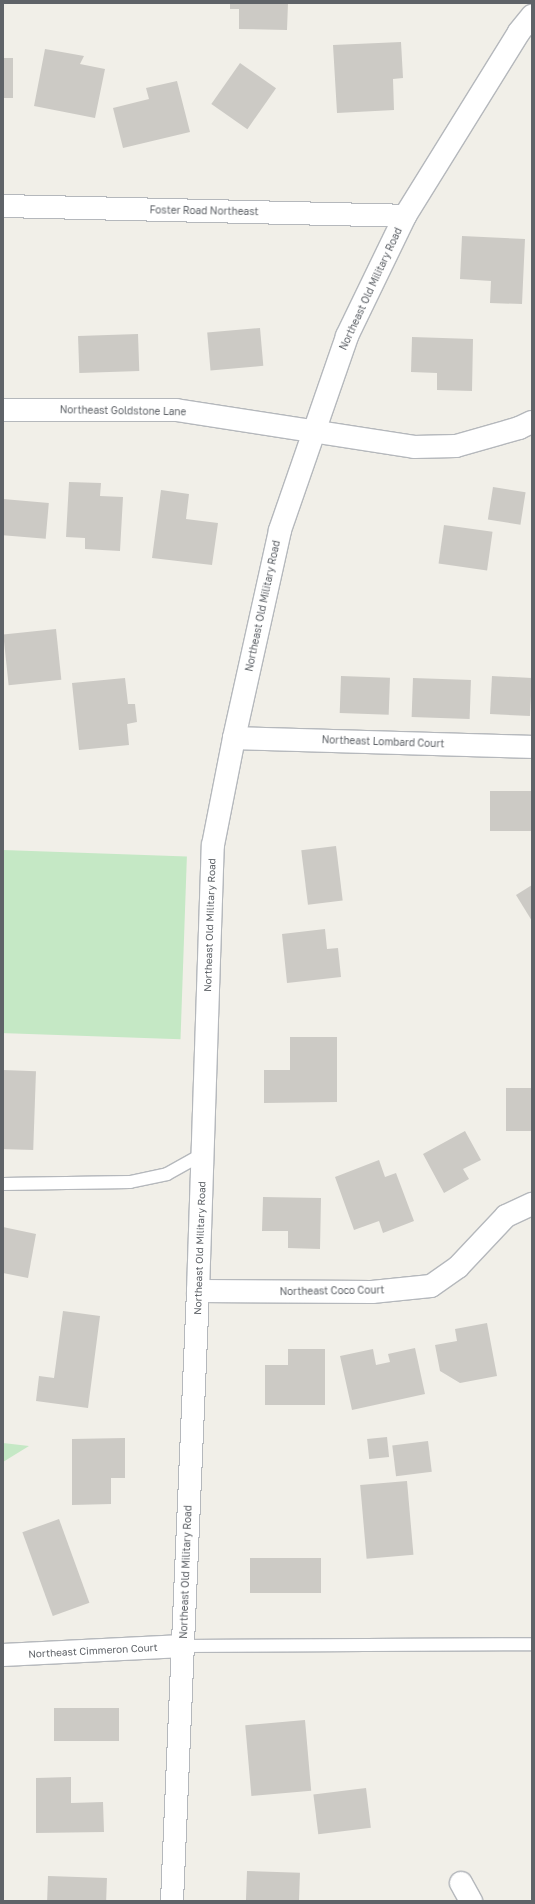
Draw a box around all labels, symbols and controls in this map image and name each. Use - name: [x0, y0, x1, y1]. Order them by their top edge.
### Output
- street label: Foster Road Northeast: [149, 204, 259, 218]
- street label: Northeast Old Military Road: [337, 226, 405, 352]
- street label: Northeast Goldstone Lane: [60, 404, 186, 418]
- street label: Northeast Old Military Road: [243, 539, 283, 673]
- street label: Northeast Lombard Court: [321, 734, 445, 750]
- street label: Northeast Old Military Road: [202, 858, 218, 992]
- street label: Northeast Old Military Road: [192, 1181, 208, 1315]
- street label: Northeast Coco Court: [280, 1284, 384, 1298]
- street label: Northeast Old Military Road: [178, 1505, 194, 1639]
- street label: Northeast Cimmeron Court: [28, 1642, 158, 1660]

